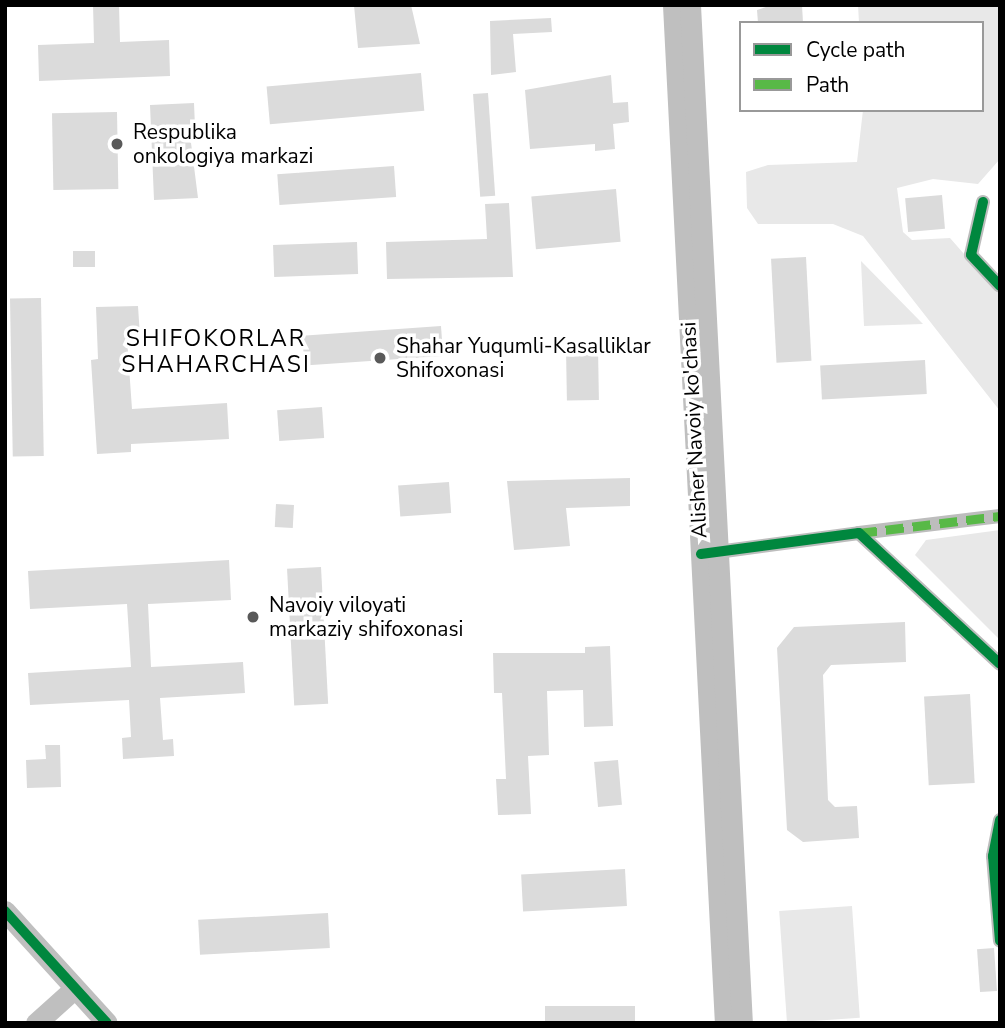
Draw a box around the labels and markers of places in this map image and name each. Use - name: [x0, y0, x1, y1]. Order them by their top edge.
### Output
- place label: Respublika onkologiya markazi: [133, 119, 313, 169]
- marker: Respublika onkologiya markazi: [107, 134, 127, 154]
- place label: Shahar Yuqumli-Kasalliklar Shifoxonasi: [396, 333, 651, 383]
- marker: Shahar Yuqumli-Kasalliklar Shifoxonasi: [370, 348, 390, 368]
- place label: Navoiy viloyati markaziy shifoxonasi: [269, 592, 463, 642]
- marker: Navoiy viloyati markaziy shifoxonasi: [243, 607, 263, 627]

